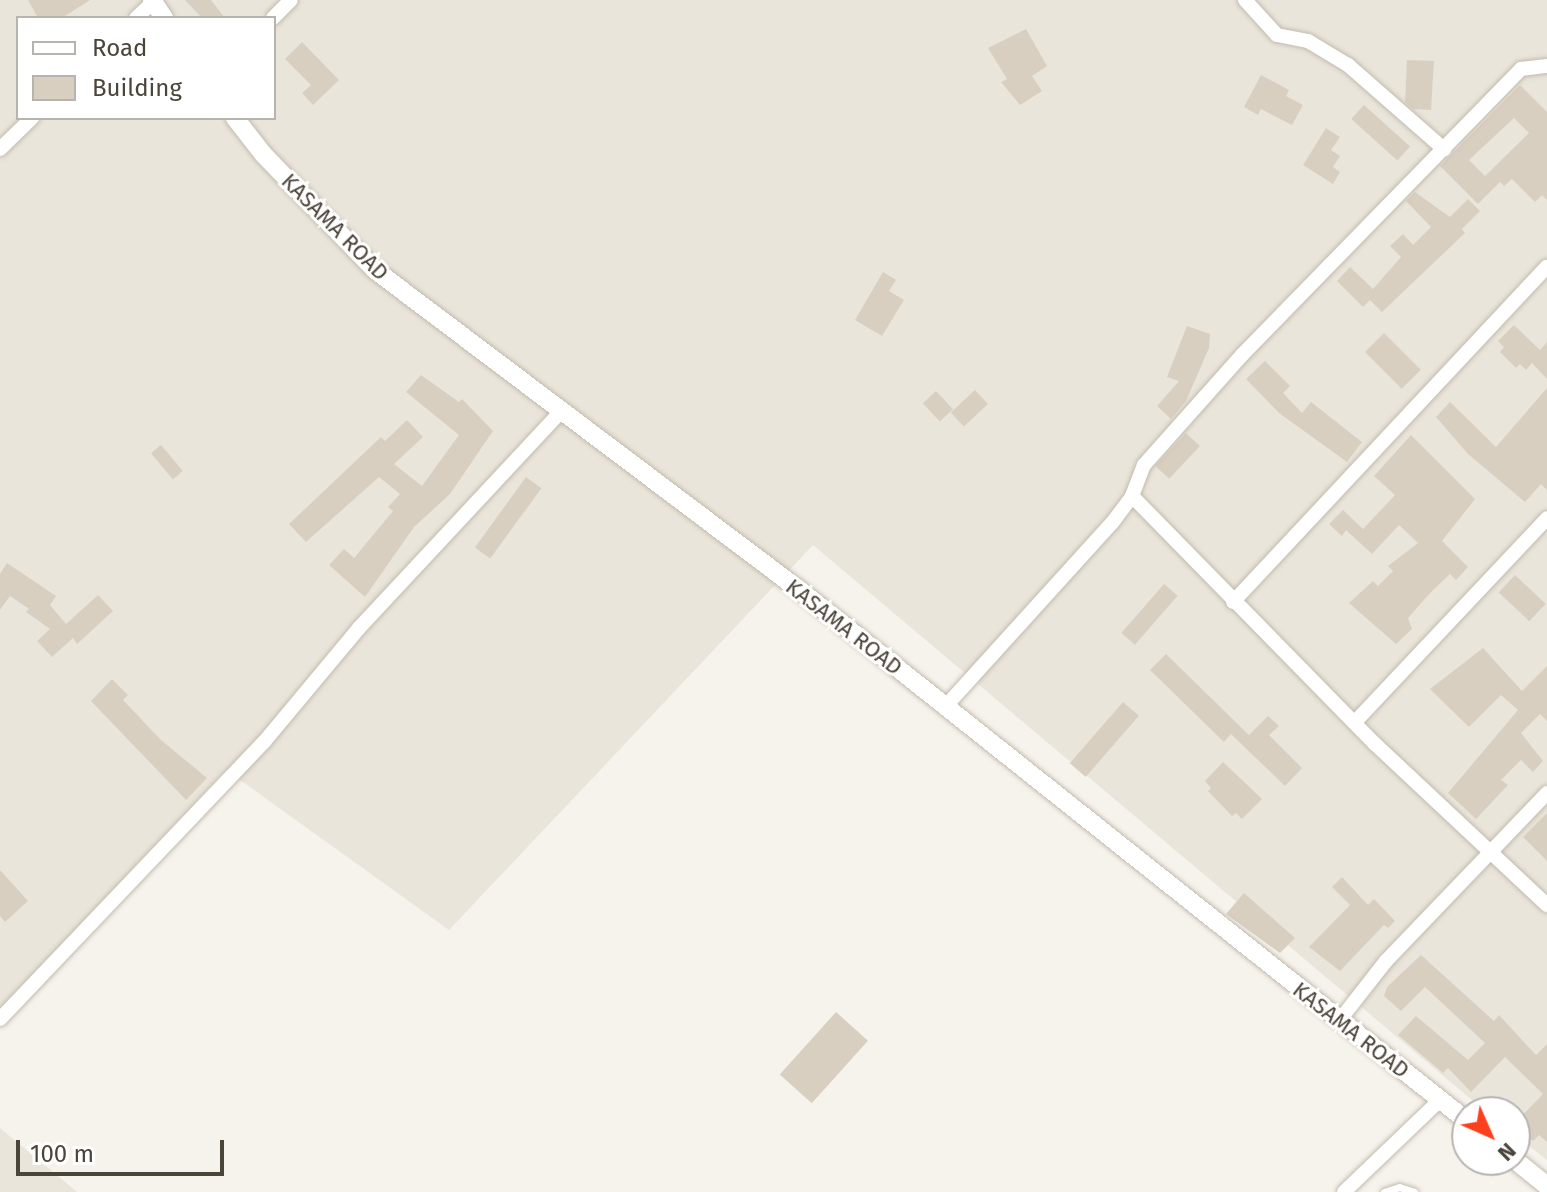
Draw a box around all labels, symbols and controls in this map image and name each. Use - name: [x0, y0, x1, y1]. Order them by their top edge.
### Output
- legend: [16, 16, 276, 120]
- text: Road: [92, 34, 147, 62]
- text: Building: [92, 74, 182, 102]
- street label: KASAMA ROAD: [276, 168, 394, 286]
- street label: KASAMA ROAD: [781, 573, 907, 681]
- street label: KASAMA ROAD: [1288, 976, 1414, 1084]
- north arrow: [1451, 1096, 1531, 1176]
- scale bar: [20, 1124, 228, 1174]
- text: N: [1492, 1137, 1522, 1167]
- text: 100 m: [30, 1140, 94, 1168]

